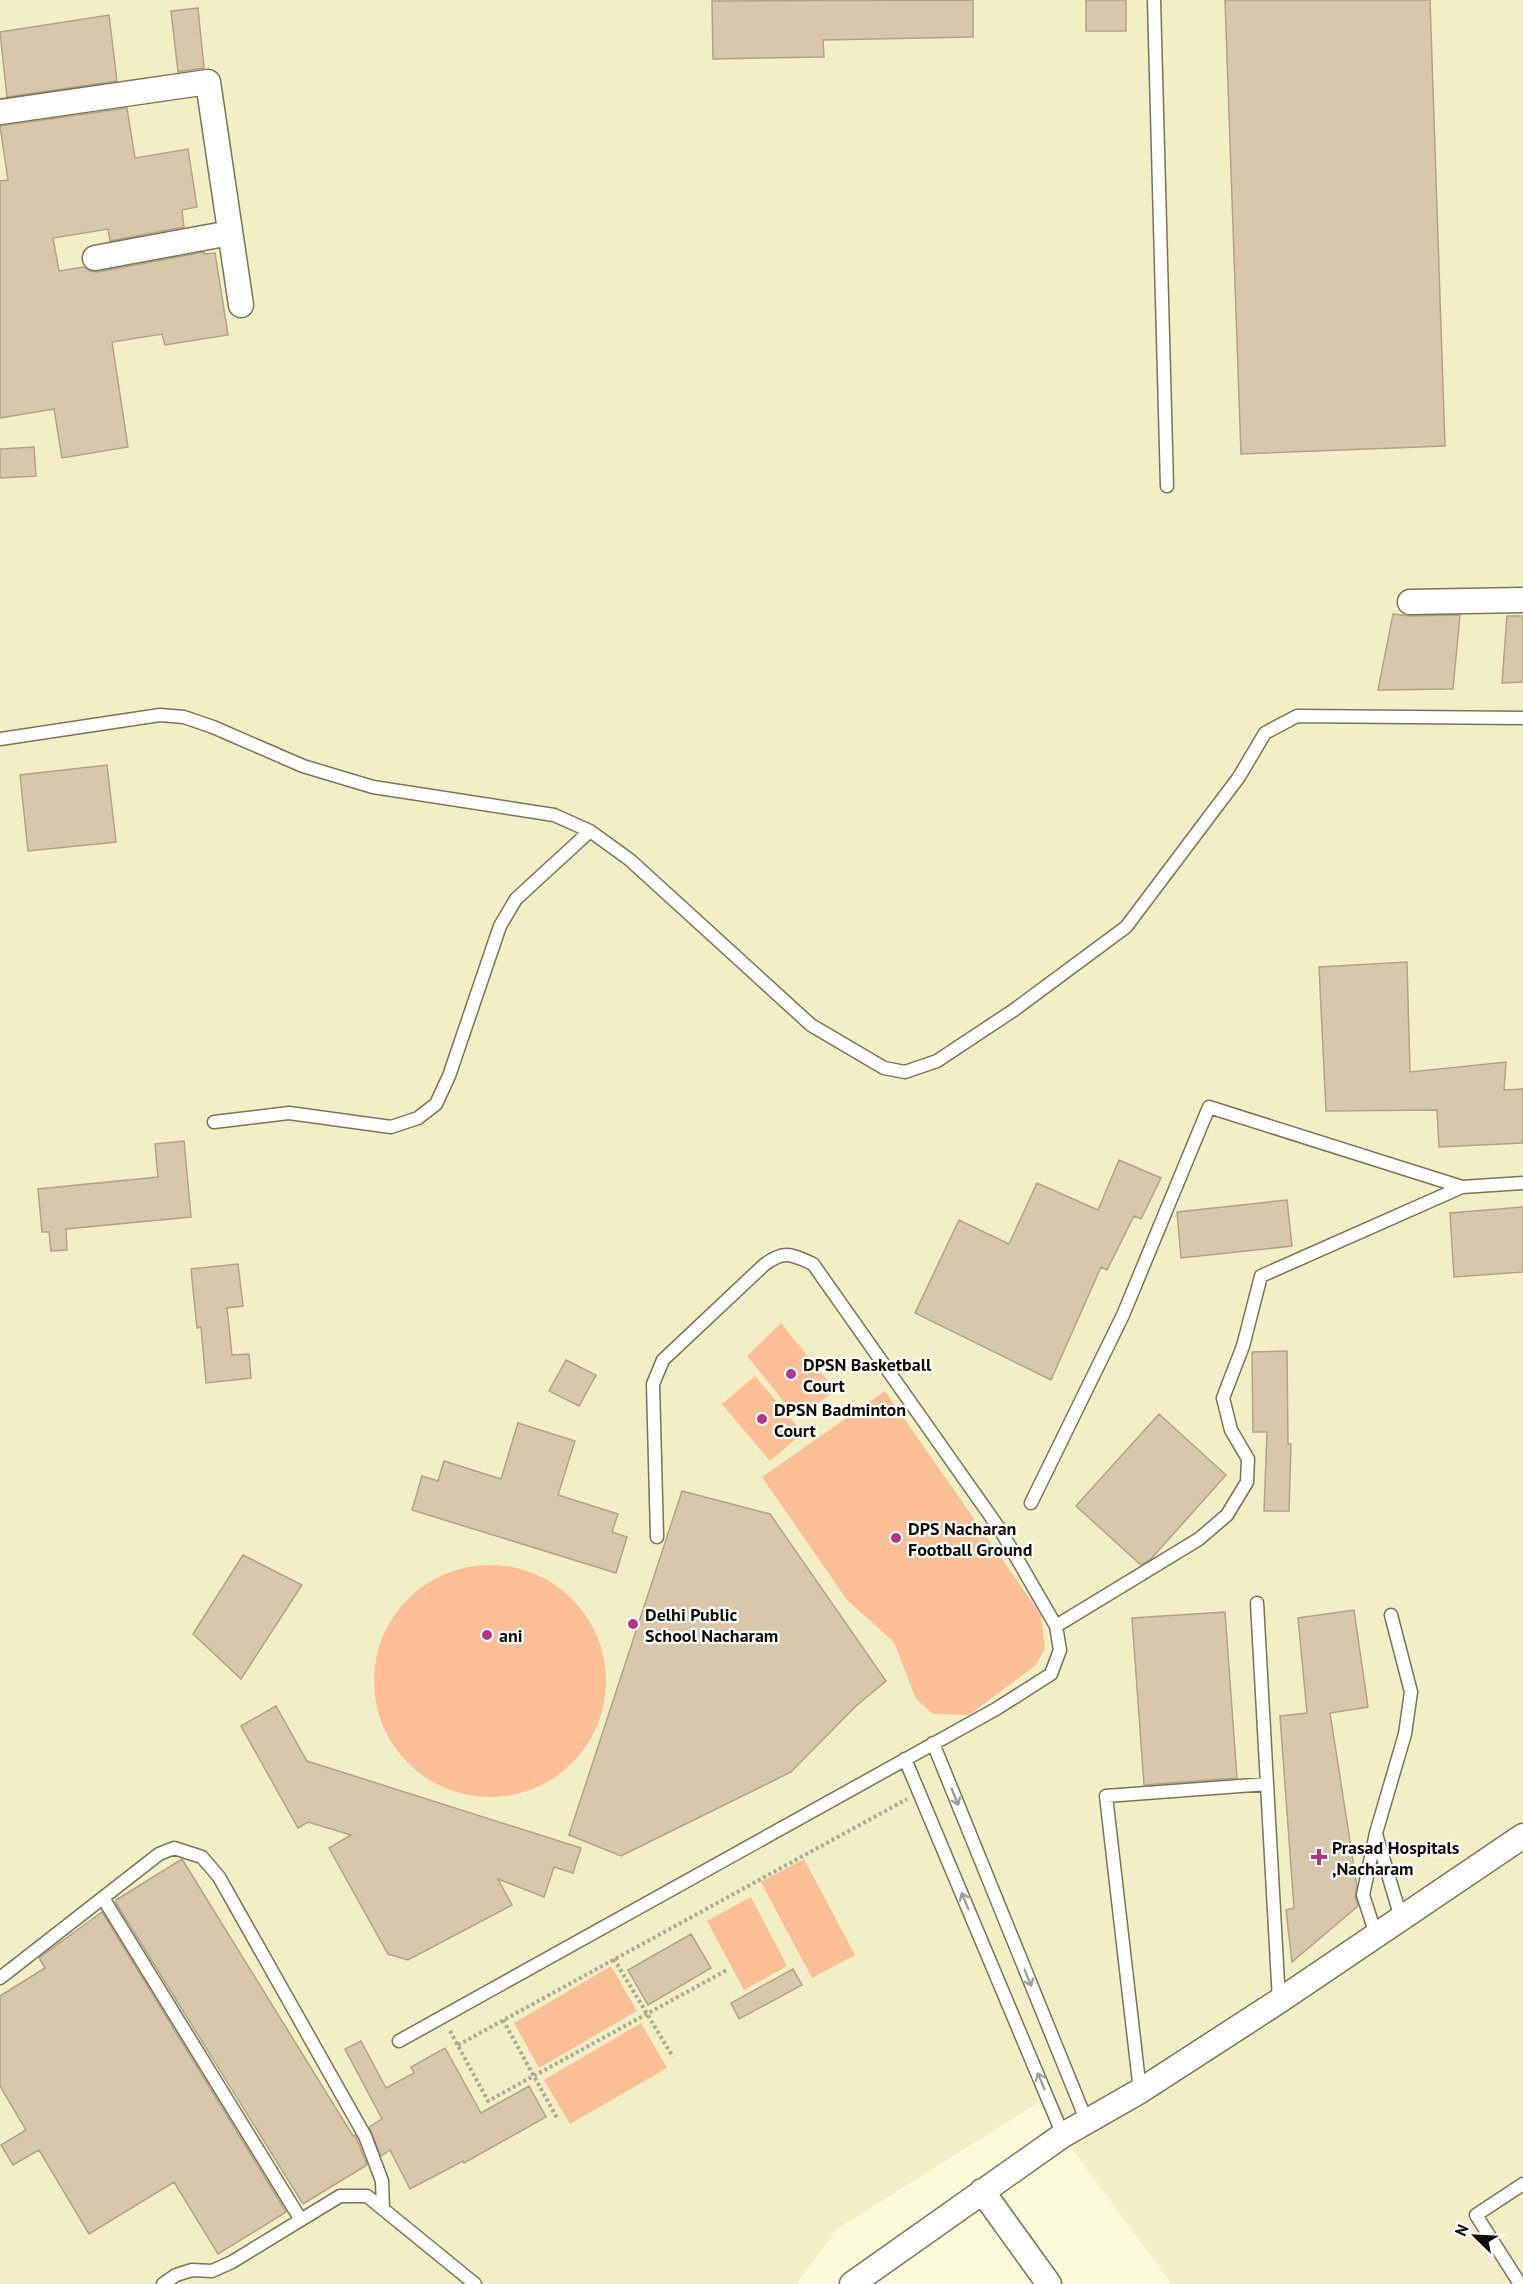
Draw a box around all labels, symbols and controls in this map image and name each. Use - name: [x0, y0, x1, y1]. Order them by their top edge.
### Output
- place label: DPSN Basketball Court: [803, 1353, 932, 1397]
- marker: DPSN Basketball Court: [784, 1367, 798, 1381]
- place label: DPSN Badminton Court: [774, 1398, 906, 1442]
- marker: DPSN Badminton Court: [755, 1412, 769, 1426]
- place label: DPS Nacharan Football Ground: [908, 1517, 1032, 1561]
- marker: DPS Nacharan Football Ground: [889, 1531, 903, 1545]
- place label: Delhi Public School Nacharam: [645, 1603, 778, 1647]
- marker: Delhi Public School Nacharam: [626, 1617, 640, 1631]
- place label: ani: [499, 1624, 523, 1647]
- marker: ani: [480, 1628, 494, 1642]
- one-way arrow: [950, 1788, 961, 1806]
- place label: Prasad Hospitals ,Nacharam: [1332, 1836, 1460, 1880]
- marker: Prasad Hospitals ,Nacharam: [1310, 1848, 1328, 1866]
- one-way arrow: [959, 1893, 970, 1911]
- one-way arrow: [1023, 1968, 1034, 1987]
- one-way arrow: [1035, 2072, 1046, 2091]
- north arrow: [1445, 2206, 1505, 2266]
- text: N: [1450, 2221, 1473, 2239]

